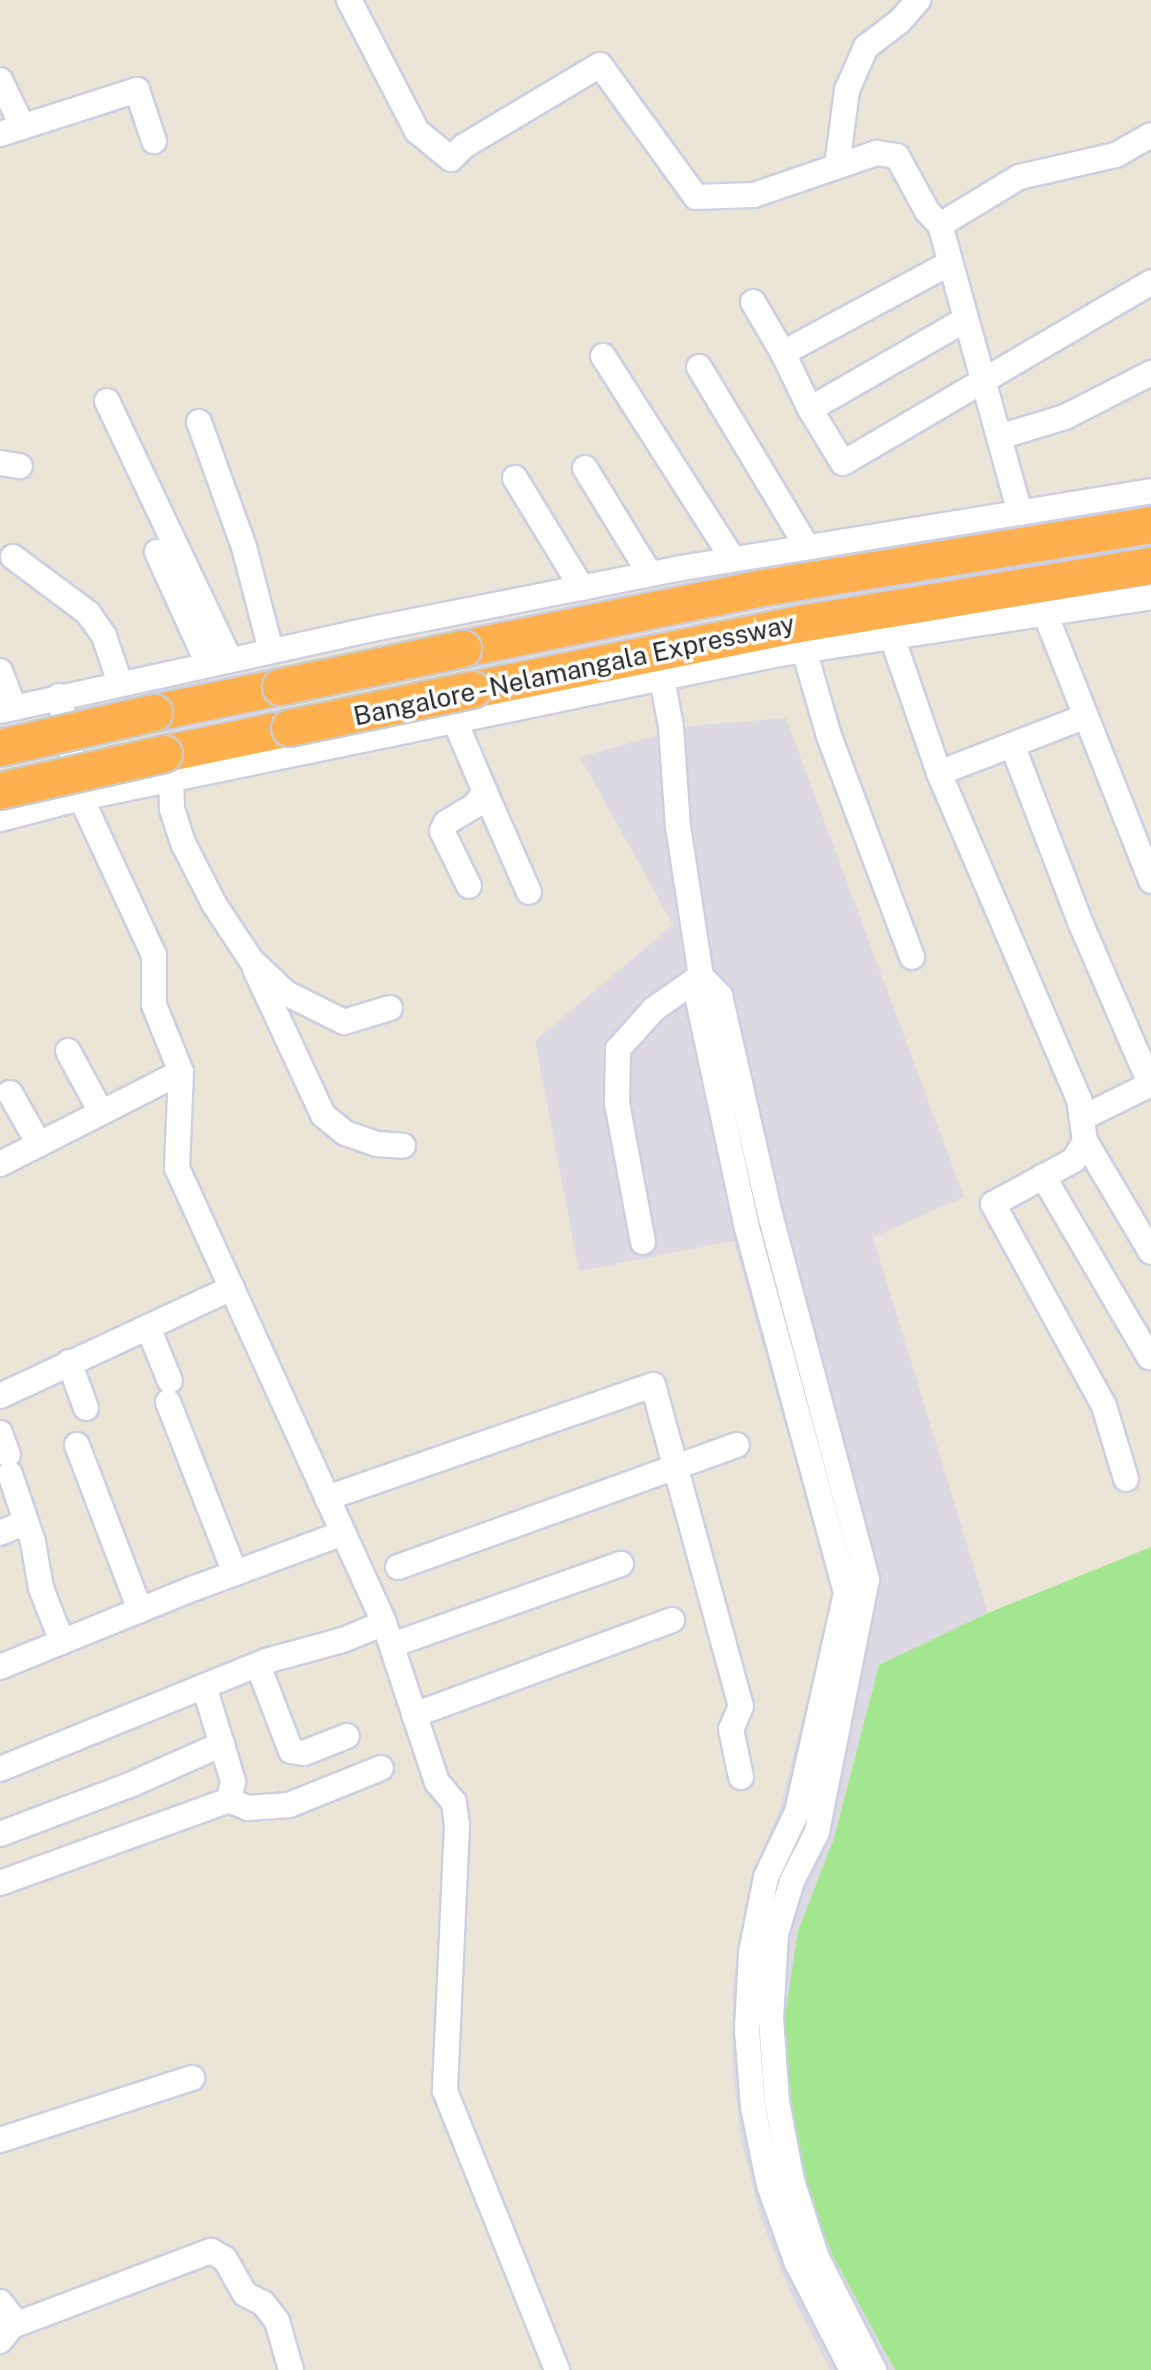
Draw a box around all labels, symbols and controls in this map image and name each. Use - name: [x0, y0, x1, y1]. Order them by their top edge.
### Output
- street label: Bangalore - Nelamangala Expressway: [347, 607, 801, 733]

